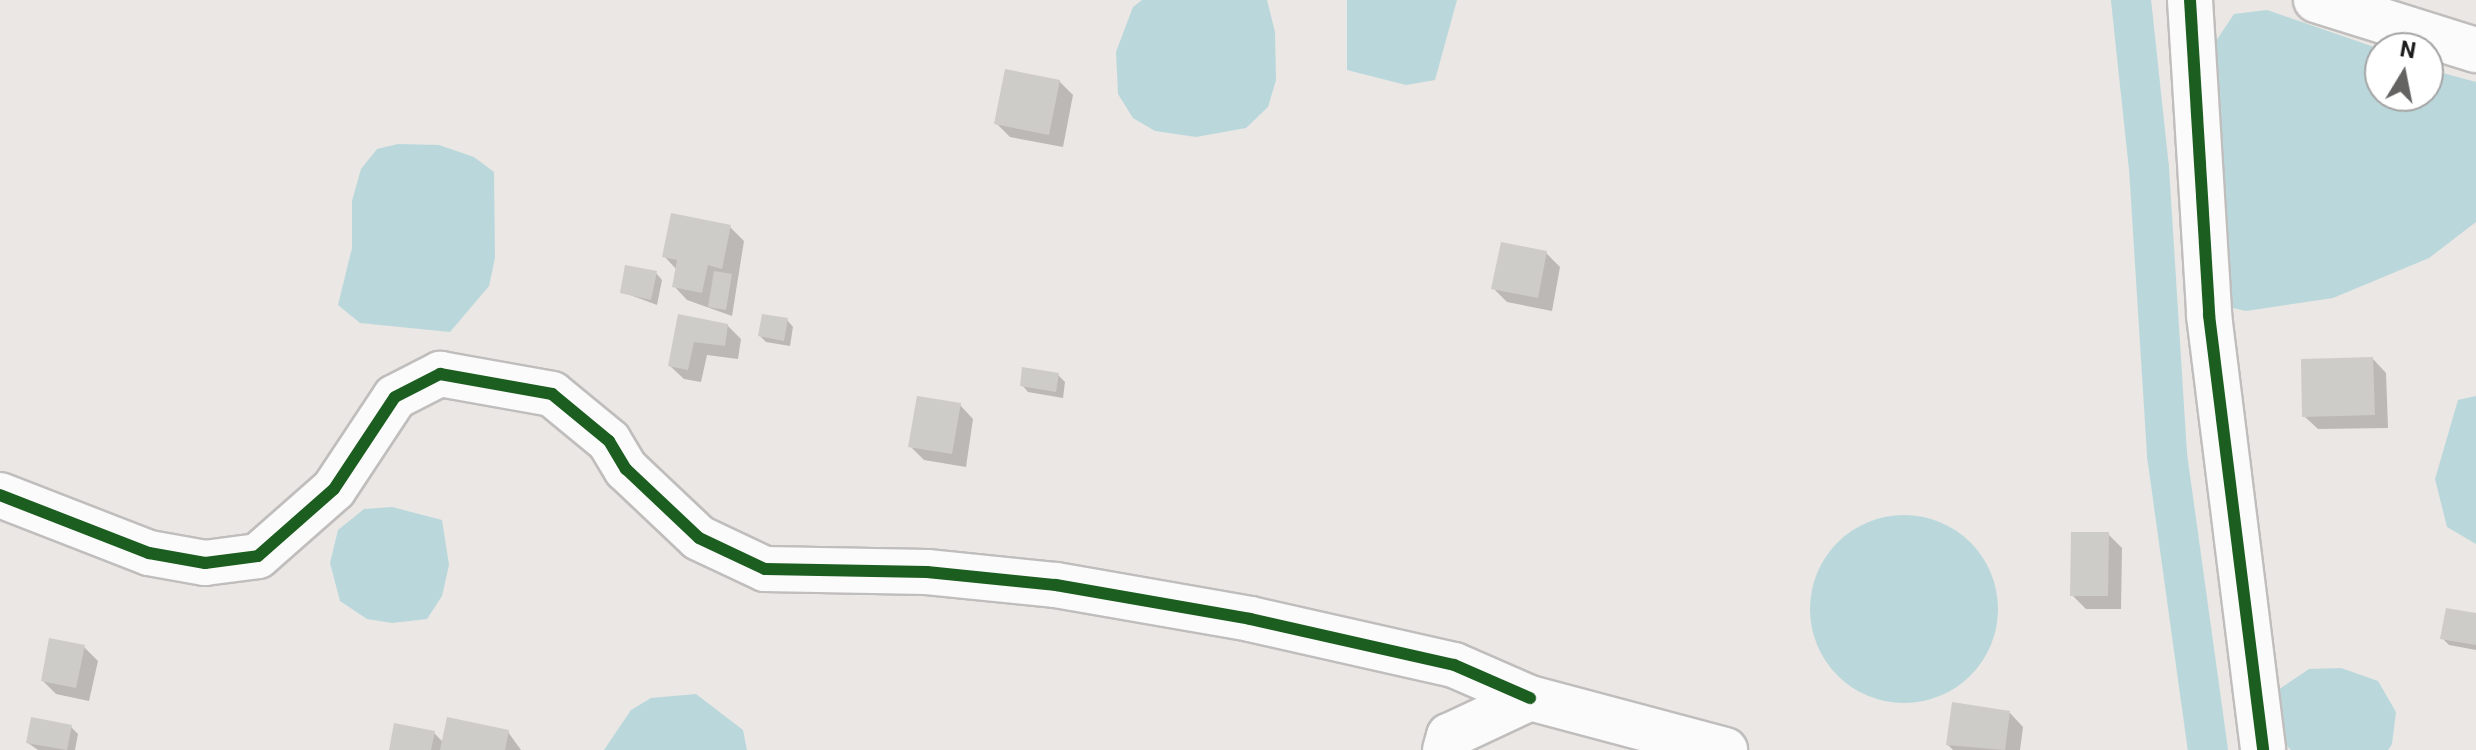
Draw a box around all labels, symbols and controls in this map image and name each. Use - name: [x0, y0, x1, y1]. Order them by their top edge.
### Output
- north arrow: [2364, 32, 2444, 112]
- text: N: [2398, 36, 2418, 64]

